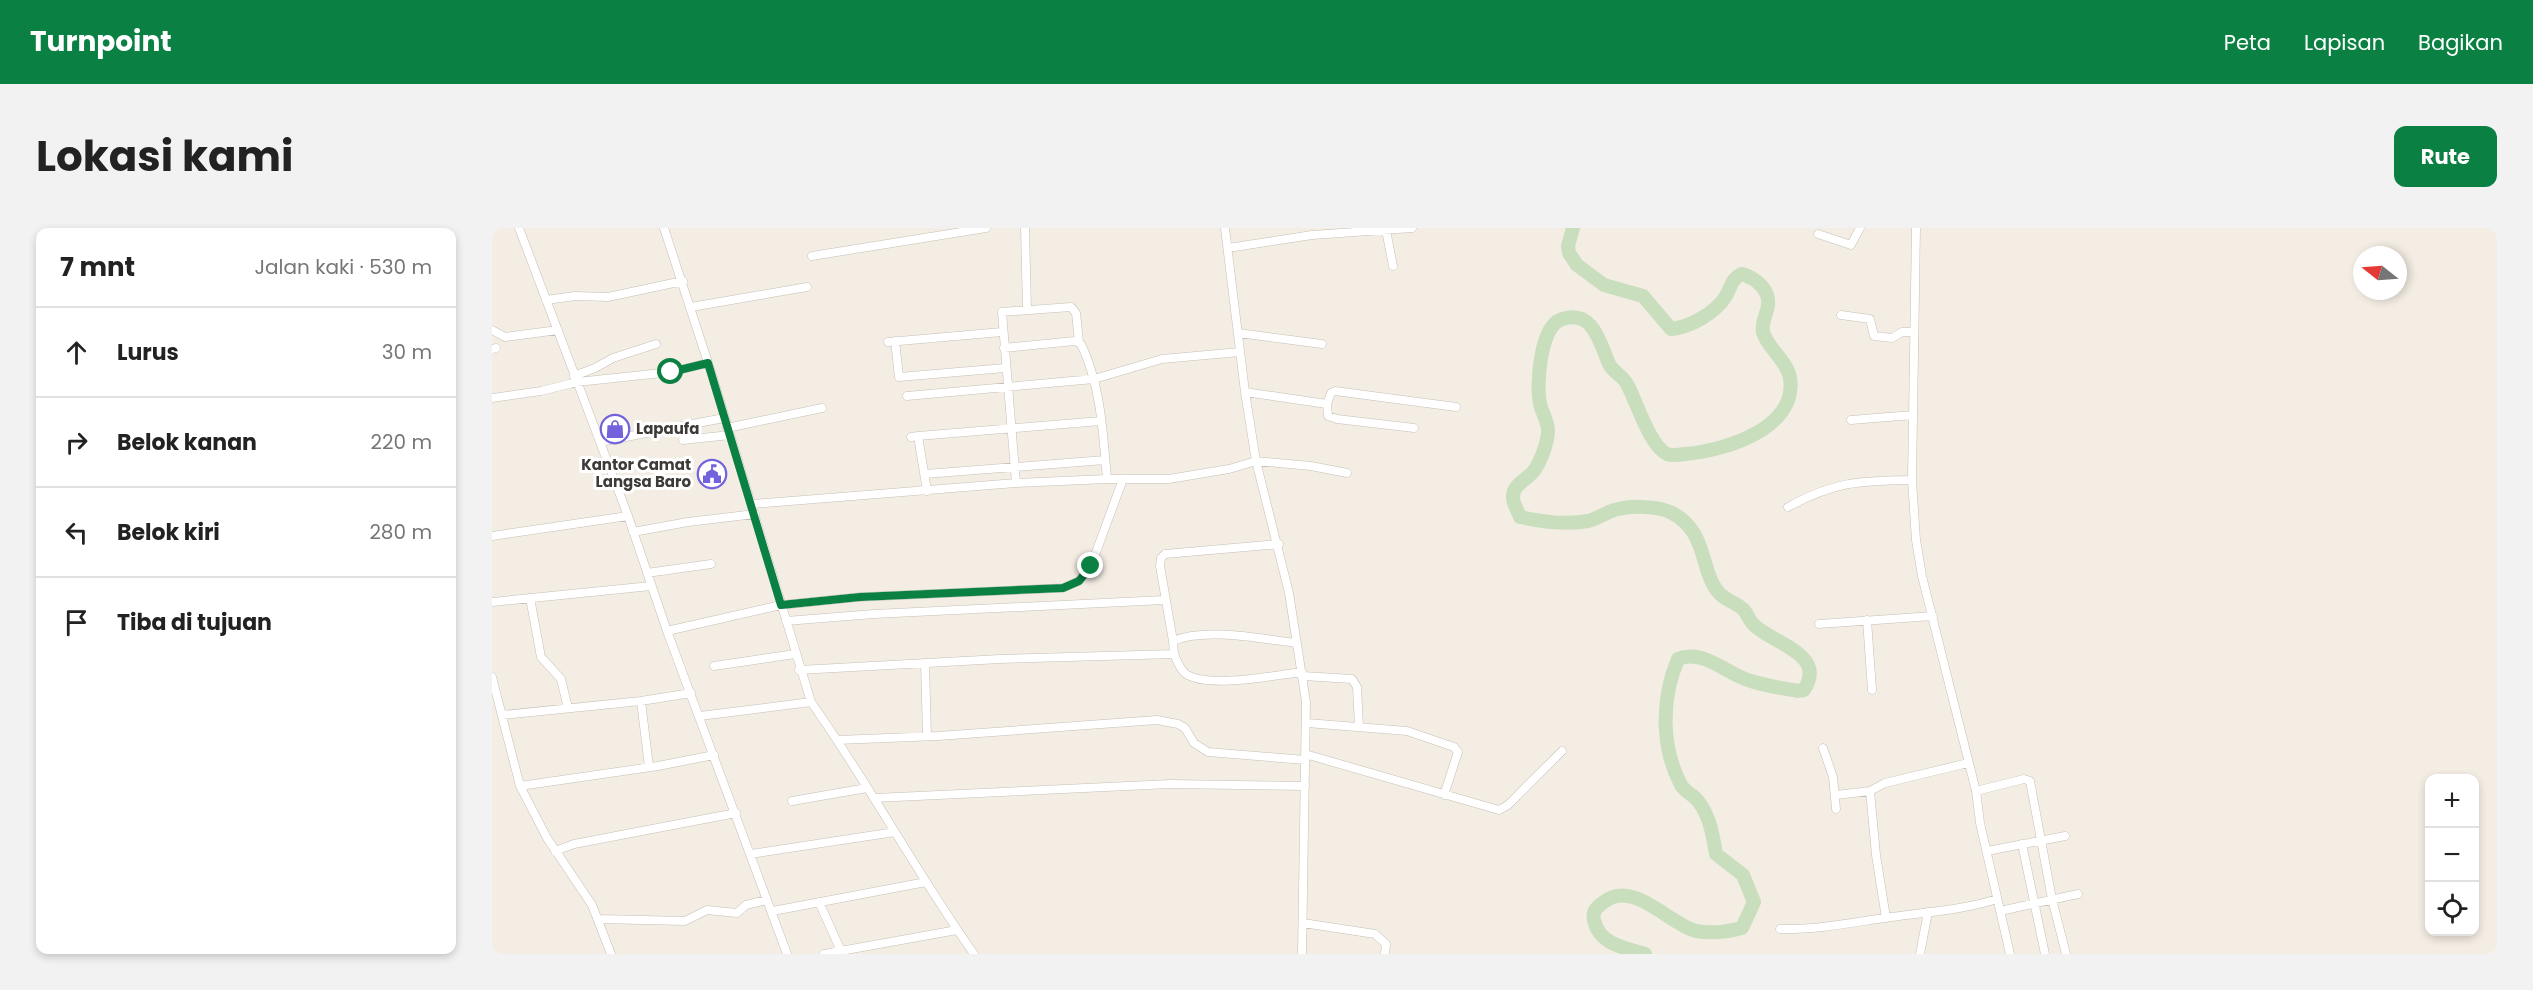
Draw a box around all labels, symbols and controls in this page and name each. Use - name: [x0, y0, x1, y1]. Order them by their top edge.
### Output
- text: Turnpoint: [30, 22, 172, 61]
- text: Peta: [2224, 28, 2271, 57]
- text: Lapisan: [2304, 28, 2385, 57]
- text: Bagikan: [2418, 28, 2503, 57]
- button: Rute: [2394, 126, 2497, 187]
- text: Lokasi kami: [36, 127, 293, 186]
- north arrow: [2353, 246, 2407, 300]
- text: 7 mnt: [60, 249, 135, 285]
- text: Jalan kaki · 530 m: [255, 253, 432, 281]
- icon: ahead: [60, 336, 93, 369]
- text: Lurus: [117, 337, 179, 368]
- text: 30 m: [382, 338, 432, 366]
- route start: [657, 358, 683, 384]
- shop icon: Lapaufa: [599, 413, 631, 445]
- place label: Lapaufa: [636, 418, 699, 439]
- icon: right: [60, 426, 93, 459]
- text: Belok kanan: [117, 427, 257, 458]
- text: 220 m: [371, 428, 432, 456]
- place label: Kantor Camat Langsa Baro: [581, 454, 691, 492]
- public building icon: Kantor Camat Langsa Baro: [696, 458, 728, 490]
- icon: left: [60, 516, 93, 549]
- text: Belok kiri: [117, 517, 220, 548]
- text: 280 m: [369, 518, 432, 546]
- route end: [1077, 552, 1103, 578]
- icon: arrive: [60, 606, 93, 639]
- text: Tiba di tujuan: [117, 607, 272, 638]
- map controls: [2425, 774, 2479, 936]
- button: +: [2425, 774, 2479, 828]
- button: −: [2425, 828, 2479, 882]
- button: locate: [2425, 882, 2479, 936]

